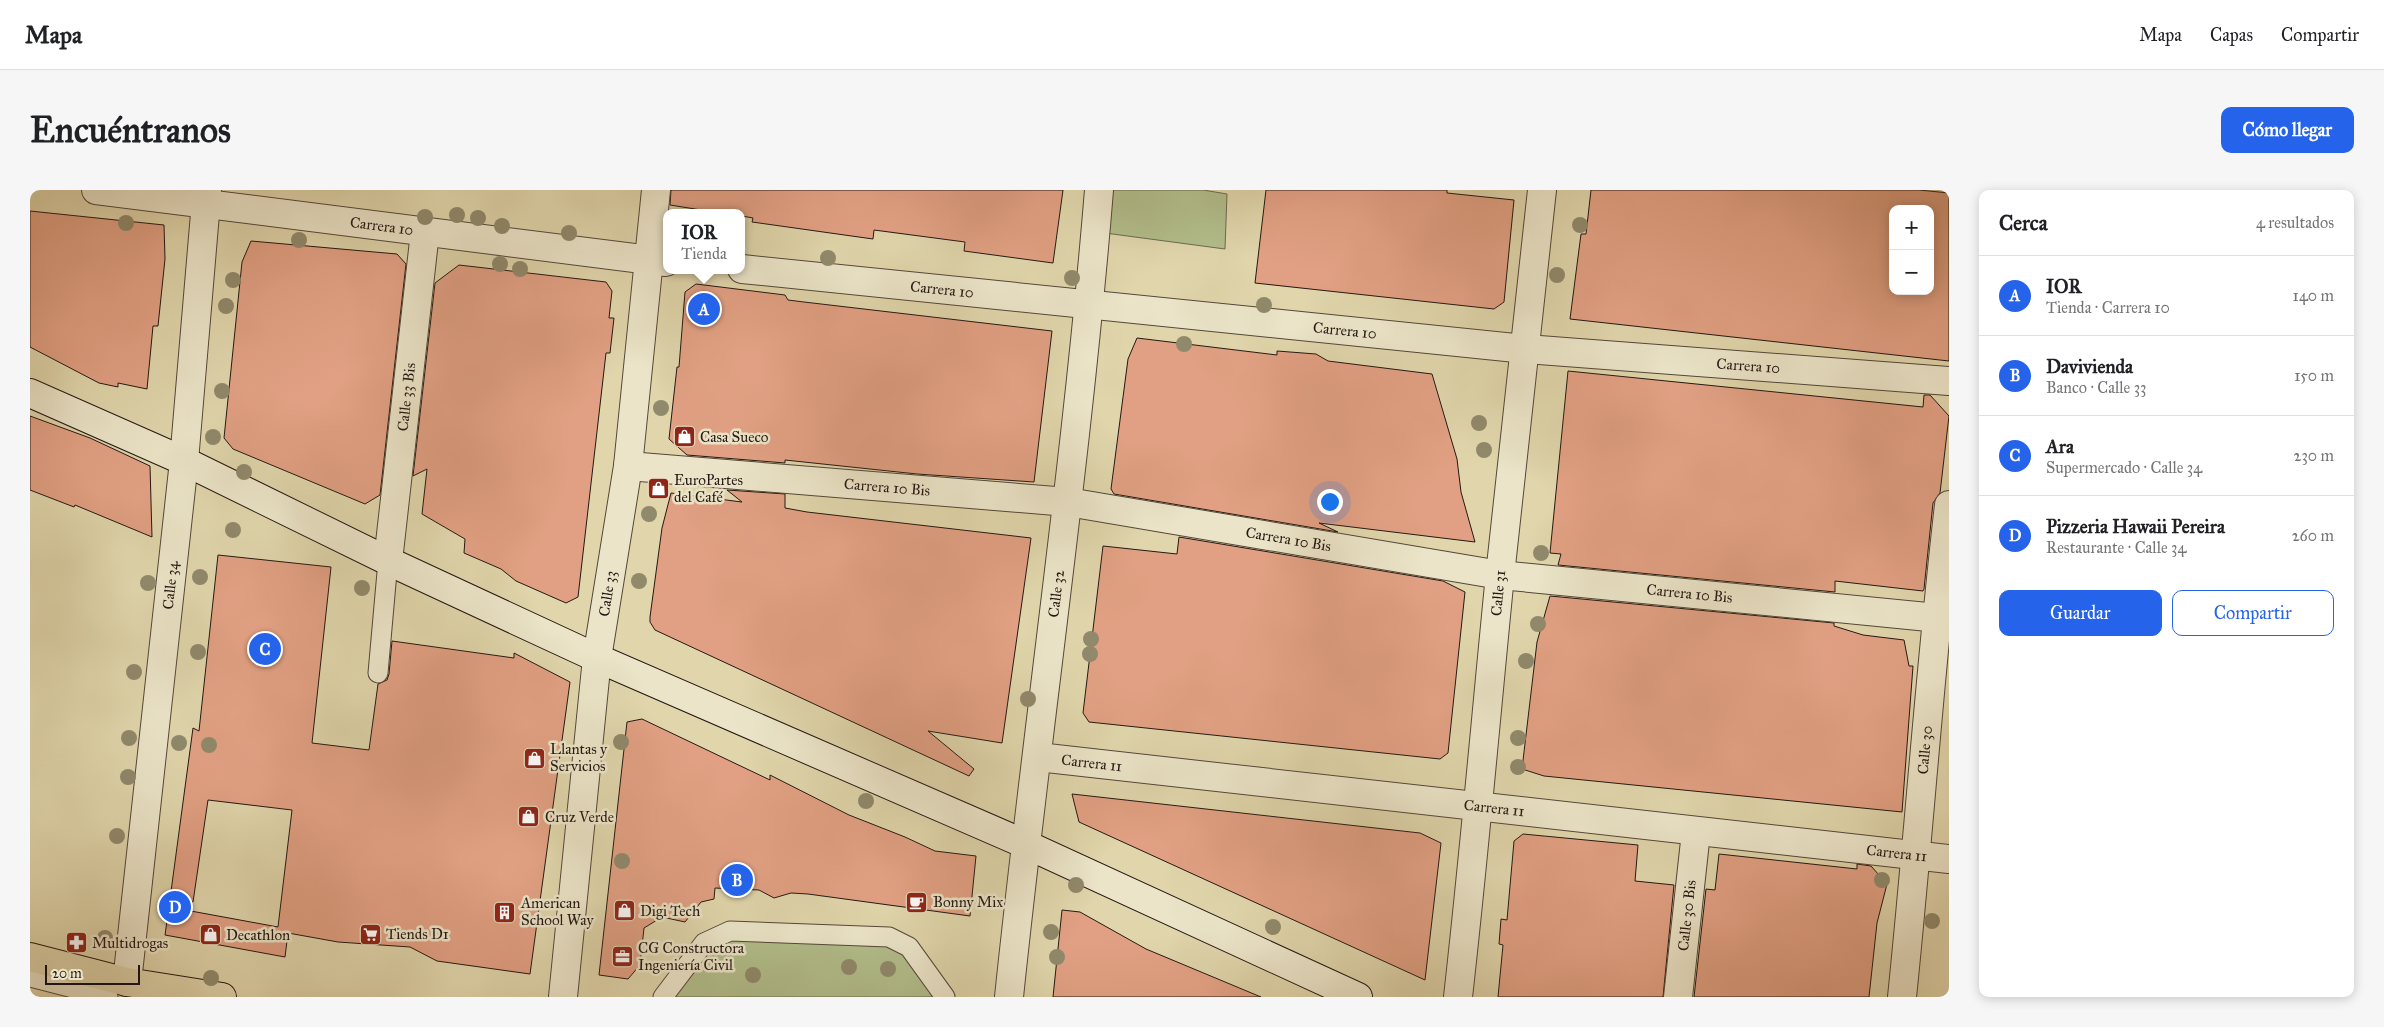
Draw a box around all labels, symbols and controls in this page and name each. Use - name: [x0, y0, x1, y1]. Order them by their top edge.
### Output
- text: Mapa: [25, 20, 82, 50]
- text: Mapa: [2139, 24, 2182, 46]
- text: Capas: [2210, 24, 2253, 46]
- text: Compartir: [2281, 24, 2359, 46]
- button: Cómo llegar: [2221, 107, 2354, 153]
- text: Encuéntranos: [30, 109, 231, 152]
- map controls: [1889, 205, 1934, 295]
- button: +: [1889, 205, 1934, 250]
- popup: [663, 209, 745, 274]
- text: Cerca: [1999, 210, 2048, 236]
- street label: Carrera 10: [349, 213, 415, 239]
- text: 4 resultados: [2256, 213, 2334, 232]
- text: IOR: [681, 221, 717, 244]
- text: Tienda: [681, 244, 727, 263]
- button: −: [1889, 250, 1934, 295]
- text: IOR: [2046, 275, 2082, 298]
- street label: Carrera 10: [909, 277, 975, 302]
- text: A: [2010, 286, 2020, 305]
- text: 140 m: [2293, 286, 2334, 305]
- pin: A: [688, 290, 720, 328]
- text: Tienda · Carrera 10: [2046, 298, 2170, 317]
- street label: Carrera 10: [1312, 318, 1378, 343]
- street label: Carrera 10: [1716, 354, 1781, 377]
- text: Davivienda: [2046, 355, 2133, 378]
- street label: Calle 33 Bis: [394, 362, 419, 432]
- text: B: [2010, 366, 2020, 385]
- text: 150 m: [2294, 366, 2334, 385]
- text: Banco · Calle 33: [2046, 378, 2146, 397]
- shop icon: Casa Sueco: [672, 425, 696, 449]
- place label: Casa Sueco: [700, 428, 769, 446]
- text: Ara: [2046, 435, 2074, 458]
- text: C: [2010, 446, 2020, 465]
- text: 230 m: [2294, 446, 2334, 465]
- text: Supermercado · Calle 34: [2046, 458, 2202, 477]
- place label: EuroPartes del Café: [674, 471, 743, 506]
- street label: Carrera 10 Bis: [843, 475, 931, 500]
- shop icon: EuroPartes del Café: [646, 477, 670, 501]
- your location: [1317, 489, 1343, 515]
- text: Pizzeria Hawaii Pereira: [2046, 515, 2225, 538]
- street label: Carrera 10 Bis: [1244, 523, 1333, 555]
- text: D: [2009, 526, 2021, 545]
- text: 260 m: [2292, 526, 2334, 545]
- text: Restaurante · Calle 34: [2046, 538, 2186, 557]
- street label: Calle 34: [159, 560, 182, 610]
- street label: Calle 32: [1044, 568, 1068, 618]
- street label: Calle 33: [595, 569, 620, 618]
- street label: Calle 31: [1487, 569, 1509, 617]
- street label: Carrera 10 Bis: [1646, 580, 1733, 607]
- button: Guardar: [1999, 590, 2162, 636]
- button: Compartir: [2172, 590, 2334, 636]
- pin: C: [249, 630, 281, 668]
- street label: Calle 30: [1914, 725, 1936, 775]
- place label: Llantas y Servicios: [550, 740, 608, 775]
- shop icon: Llantas y Servicios: [522, 746, 546, 770]
- street label: Carrera 11: [1060, 751, 1123, 775]
- street label: Carrera 11: [1463, 796, 1526, 820]
- shop icon: Cruz Verde: [517, 805, 541, 829]
- place label: Cruz Verde: [545, 808, 614, 826]
- street label: Carrera 11: [1865, 841, 1928, 865]
- pin: B: [721, 861, 753, 899]
- street label: Calle 30 Bis: [1674, 879, 1700, 952]
- pin: D: [159, 888, 191, 926]
- cafe icon: Bonny Mix: [905, 890, 929, 914]
- place label: Bonny Mix: [933, 893, 1003, 911]
- place label: American School Way: [520, 894, 594, 929]
- shop icon: Digi Tech: [612, 899, 636, 923]
- building icon: American School Way: [493, 900, 517, 924]
- place label: Digi Tech: [640, 902, 701, 920]
- supermarket icon: Tiends D1: [358, 922, 382, 946]
- shop icon: Decathlon: [198, 923, 222, 947]
- place label: Tiends D1: [386, 925, 449, 943]
- place label: Decathlon: [226, 926, 290, 944]
- pharmacy icon: Multidrogas: [64, 931, 88, 955]
- place label: Multidrogas: [92, 934, 168, 952]
- place label: CG Constructora Ingeniería Civil: [638, 939, 745, 974]
- office icon: CG Constructora Ingeniería Civil: [610, 945, 634, 969]
- scale bar: [45, 962, 140, 985]
- text: 20 m: [52, 965, 82, 982]

